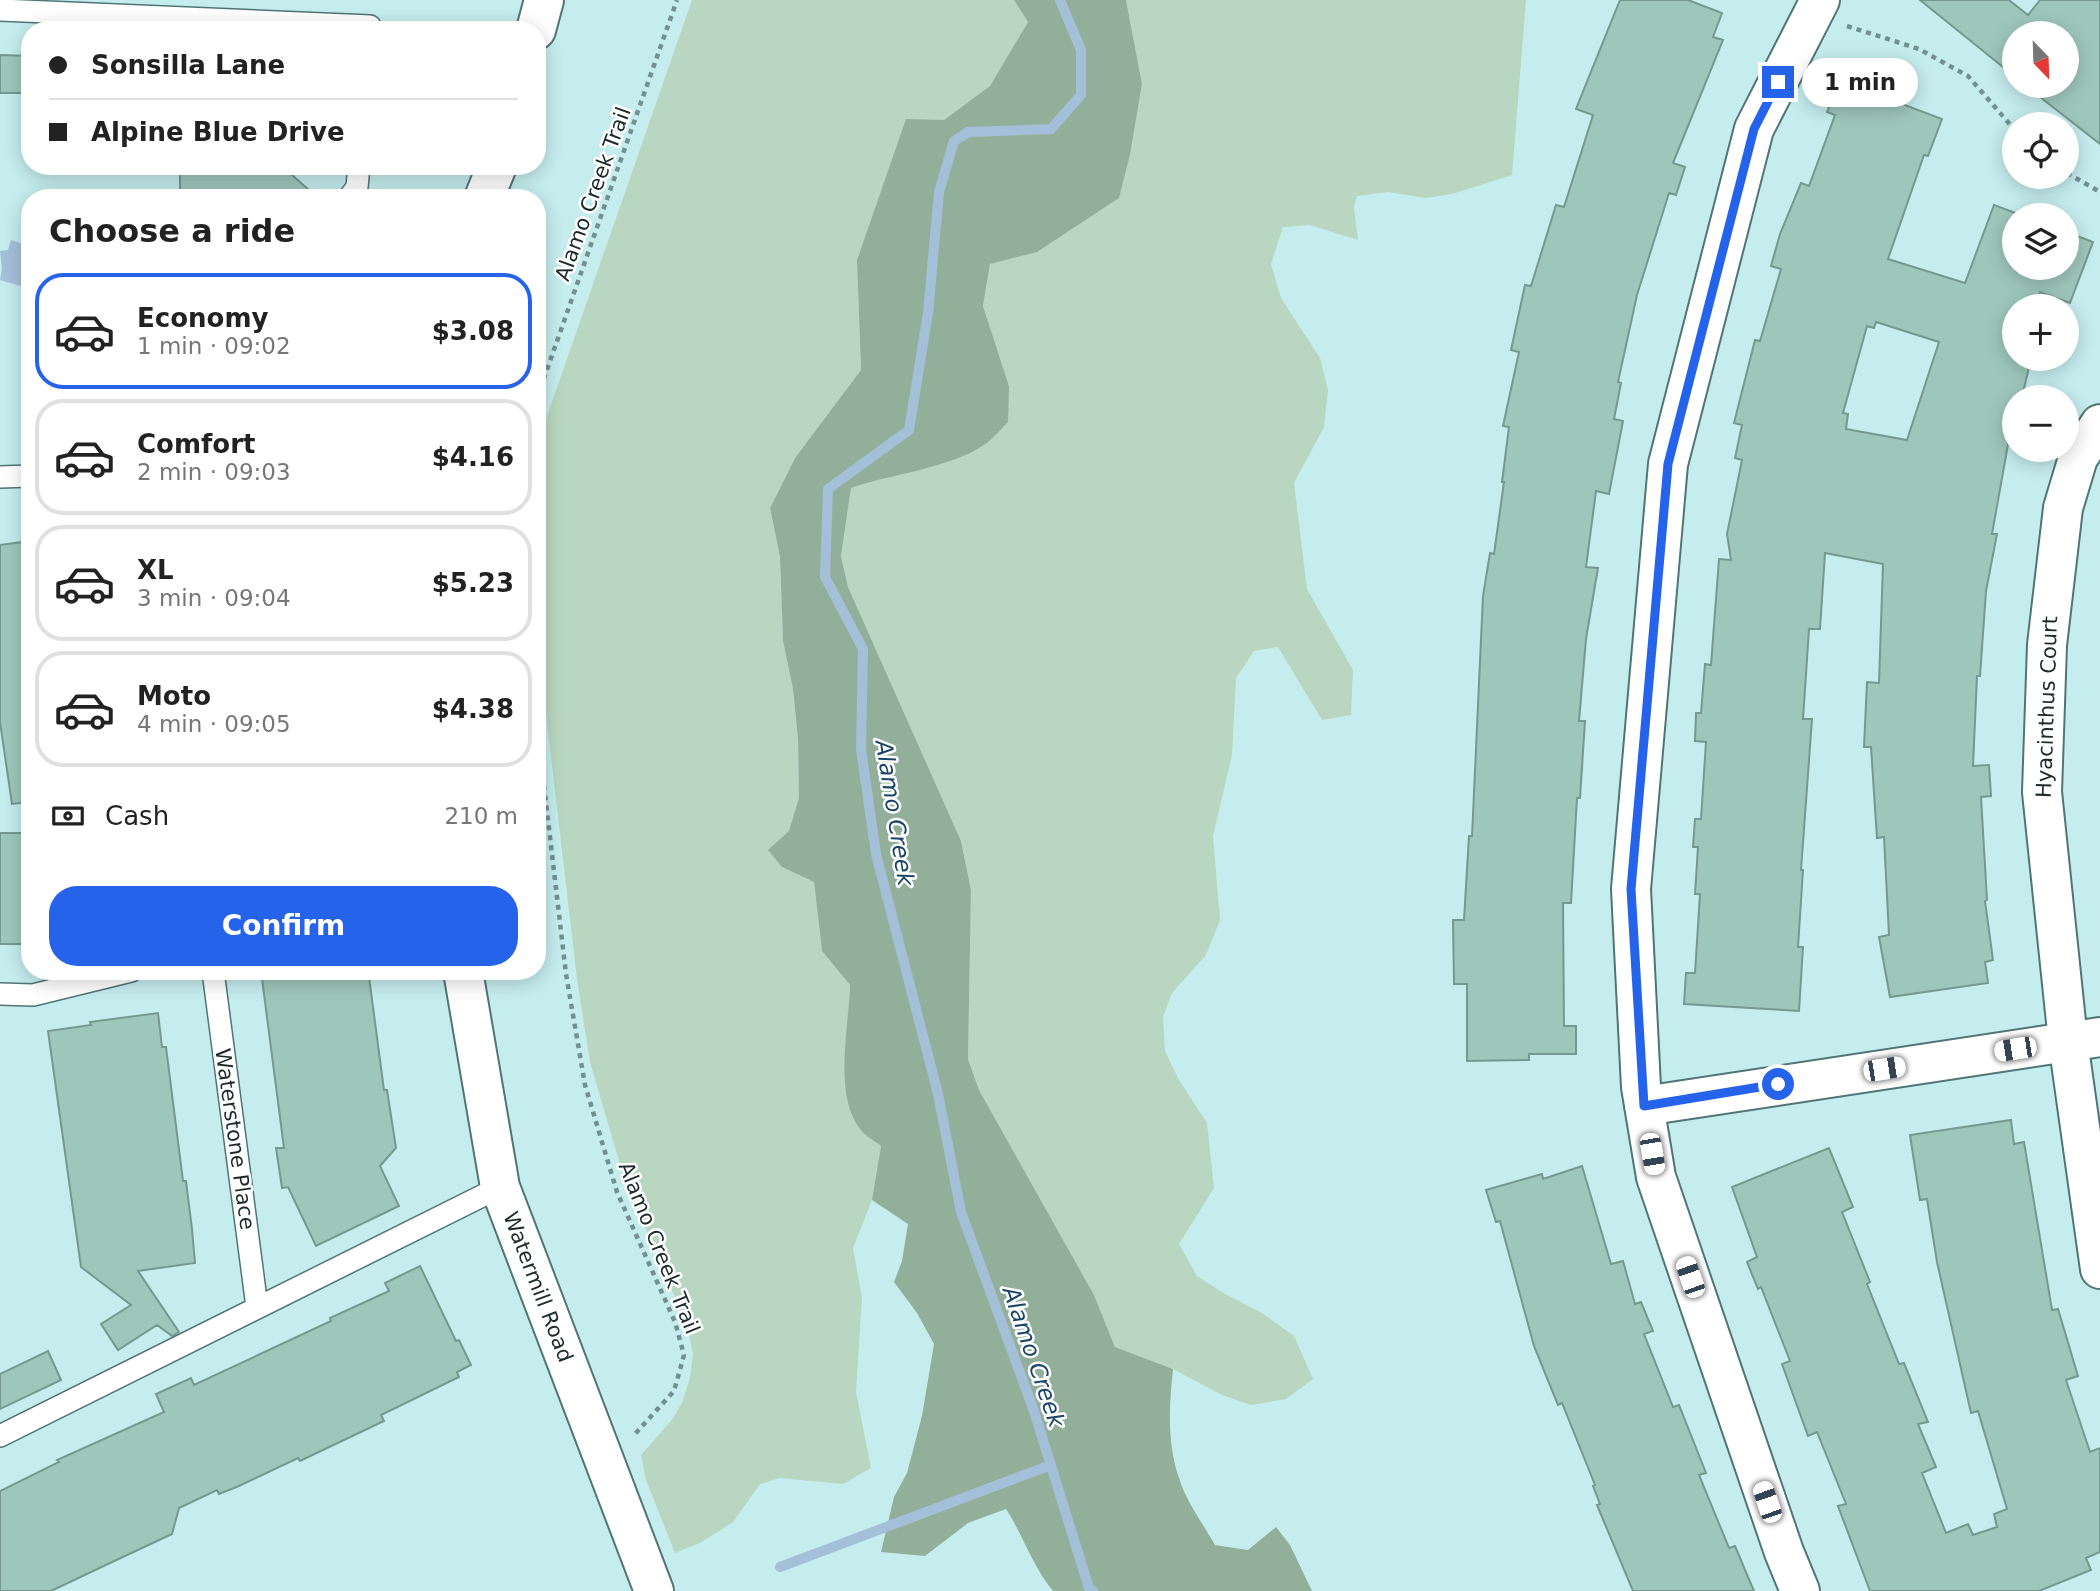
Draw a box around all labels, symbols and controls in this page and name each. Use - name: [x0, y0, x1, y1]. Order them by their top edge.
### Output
- north arrow: [2002, 21, 2079, 98]
- map controls: [2002, 21, 2079, 462]
- text: Sonsilla Lane: [91, 50, 285, 80]
- callout: 1 min: [1802, 57, 1918, 106]
- route end: [1762, 66, 1794, 98]
- text: 1 min: [1824, 69, 1896, 95]
- street label: Alamo Creek Trail: [550, 104, 636, 284]
- button: locate: [2002, 112, 2079, 189]
- text: Alpine Blue Drive: [91, 117, 345, 147]
- button: layers: [2002, 203, 2079, 280]
- text: Choose a ride: [49, 212, 295, 250]
- button: +: [2002, 294, 2079, 371]
- icon: car: [53, 300, 116, 363]
- text: Economy: [137, 303, 268, 333]
- text: $3.08: [432, 316, 514, 346]
- text: 1 min · 09:02: [137, 333, 291, 359]
- button: −: [2002, 385, 2079, 462]
- icon: car: [53, 426, 116, 489]
- text: Comfort: [137, 429, 255, 459]
- text: $4.16: [432, 442, 514, 472]
- text: 2 min · 09:03: [137, 459, 291, 485]
- icon: car: [53, 552, 116, 615]
- text: XL: [137, 555, 174, 585]
- text: $5.23: [432, 568, 514, 598]
- text: 3 min · 09:04: [137, 585, 291, 611]
- street label: Hyacinthus Court: [2032, 616, 2062, 798]
- icon: car: [53, 678, 116, 741]
- text: Moto: [137, 681, 211, 711]
- text: $4.38: [432, 694, 514, 724]
- text: 4 min · 09:05: [137, 711, 291, 737]
- water label: Alamo Creek: [870, 736, 920, 889]
- icon: cash: [49, 797, 87, 835]
- text: Cash: [105, 801, 169, 831]
- text: 210 m: [444, 803, 518, 829]
- button: Confirm: [49, 886, 518, 966]
- car: [1993, 1035, 2038, 1063]
- street label: Waterstone Place: [210, 1047, 260, 1231]
- car: [1862, 1055, 1907, 1083]
- route start: [1762, 1068, 1794, 1100]
- car: [1639, 1131, 1666, 1177]
- street label: Alamo Creek Trail: [614, 1158, 704, 1338]
- street label: Watermill Road: [498, 1208, 578, 1366]
- car: [1674, 1254, 1707, 1300]
- water label: Alamo Creek: [997, 1281, 1071, 1432]
- car: [1751, 1479, 1784, 1525]

